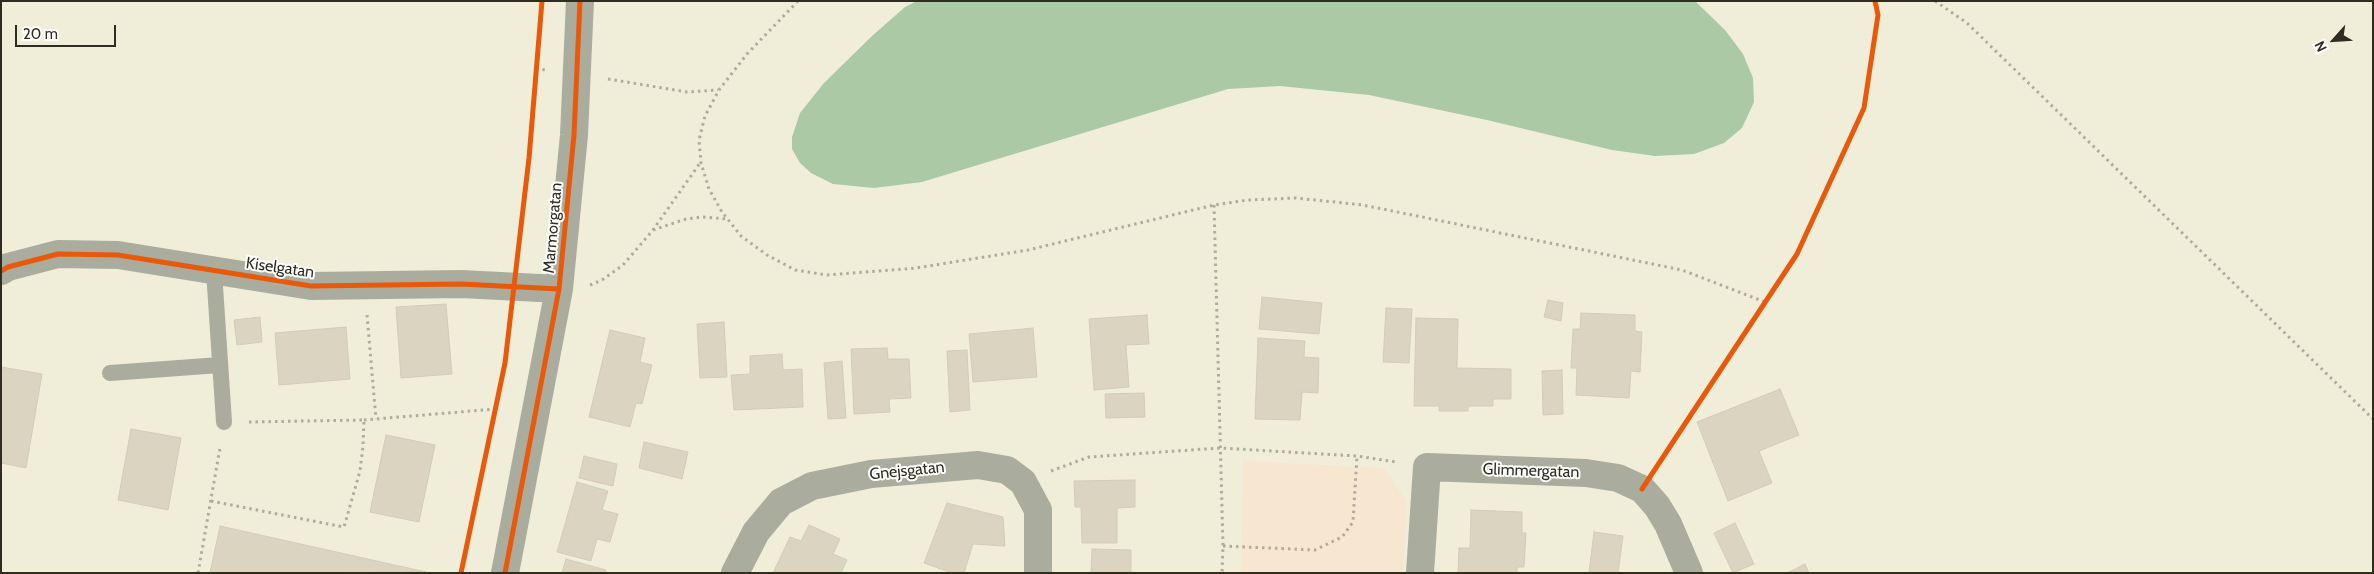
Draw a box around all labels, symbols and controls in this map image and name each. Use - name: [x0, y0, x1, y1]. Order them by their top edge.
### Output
- scale bar: [18, 15, 119, 47]
- north arrow: [2309, 15, 2359, 65]
- text: 20 m: [23, 25, 58, 43]
- text: N: [2310, 38, 2331, 55]
- street label: Marmorgatan: [539, 182, 567, 274]
- street label: Kiselgatan: [245, 254, 315, 282]
- street label: Gnejsgatan: [869, 458, 945, 484]
- street label: Glimmergatan: [1482, 460, 1580, 482]

